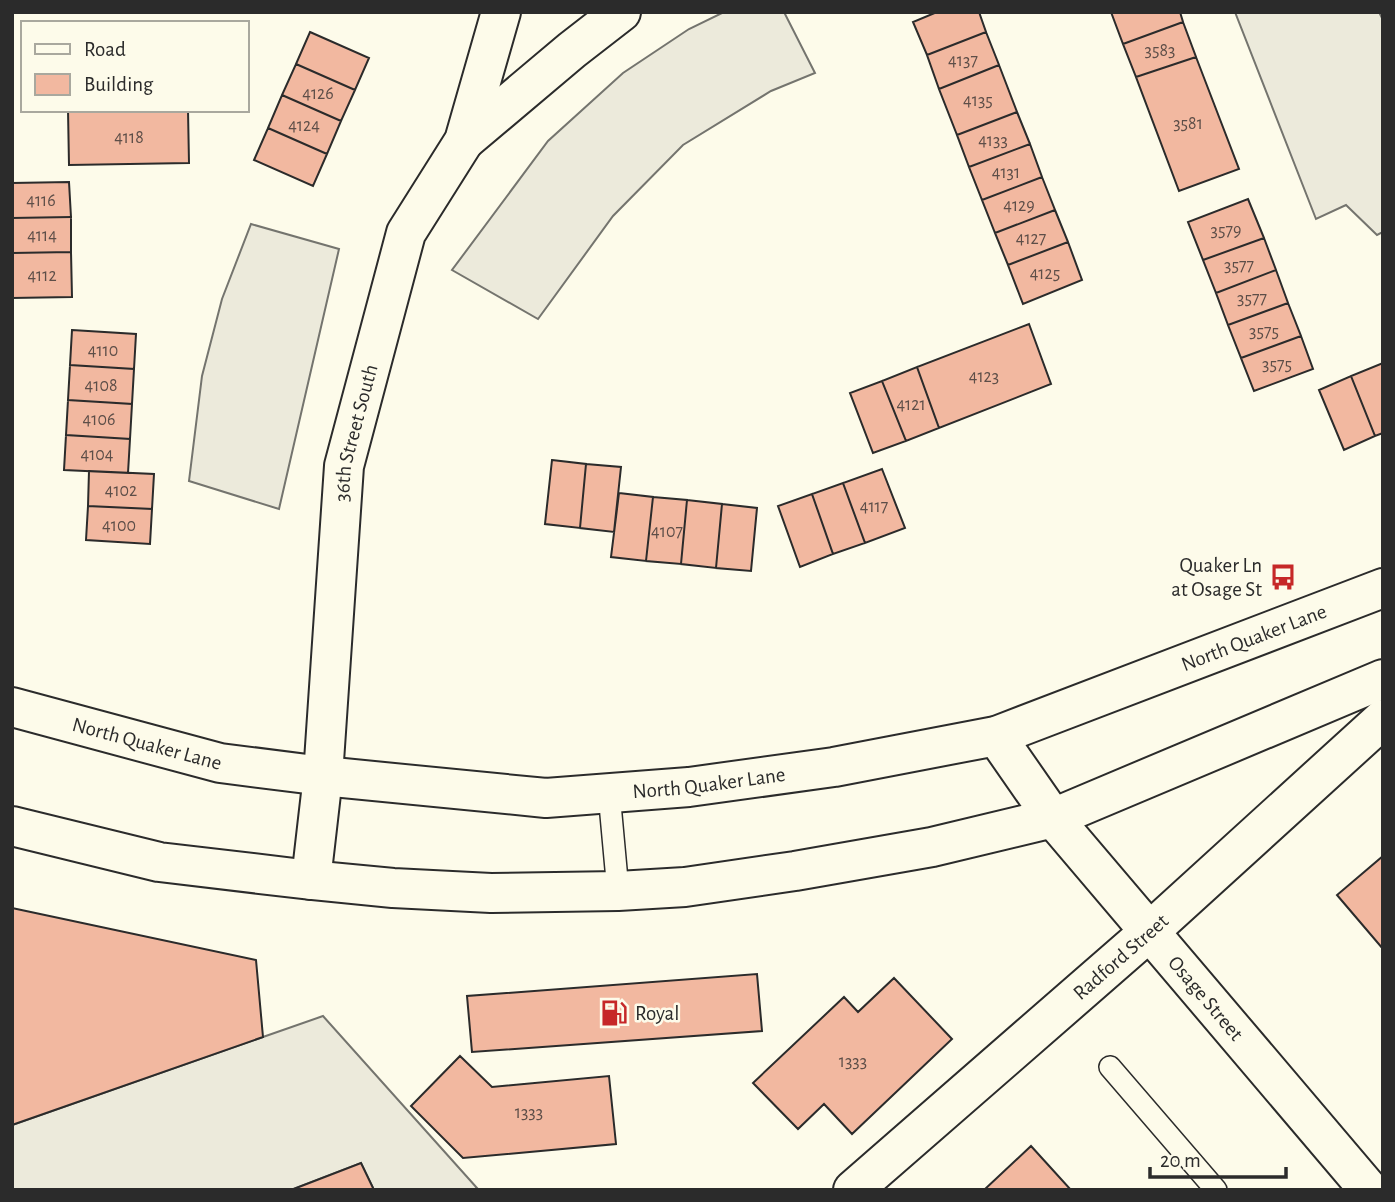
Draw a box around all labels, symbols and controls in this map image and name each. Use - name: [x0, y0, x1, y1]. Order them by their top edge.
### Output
- legend: [21, 21, 248, 112]
- text: Road: [84, 39, 126, 60]
- house number: 3583: [1145, 42, 1175, 60]
- house number: 4137: [948, 52, 978, 70]
- text: Building: [84, 74, 154, 95]
- house number: 4126: [302, 85, 334, 103]
- house number: 4135: [963, 92, 993, 110]
- house number: 3581: [1173, 115, 1203, 133]
- house number: 4124: [288, 117, 320, 135]
- house number: 4118: [114, 129, 144, 147]
- house number: 4133: [978, 132, 1008, 150]
- house number: 4131: [992, 164, 1020, 182]
- house number: 4116: [26, 192, 56, 210]
- house number: 4129: [1003, 197, 1035, 215]
- house number: 3579: [1211, 222, 1241, 240]
- house number: 4114: [27, 227, 57, 245]
- house number: 4127: [1016, 230, 1046, 248]
- house number: 3577: [1224, 257, 1254, 275]
- house number: 4125: [1030, 265, 1060, 283]
- house number: 4112: [27, 267, 57, 285]
- house number: 3577: [1237, 290, 1267, 308]
- house number: 3575: [1249, 323, 1279, 341]
- house number: 4110: [88, 342, 118, 360]
- house number: 3575: [1262, 356, 1292, 374]
- street label: 36th Street South: [332, 362, 382, 502]
- house number: 4123: [969, 368, 999, 386]
- house number: 4108: [85, 377, 117, 395]
- house number: 4121: [896, 396, 926, 414]
- house number: 4106: [83, 411, 115, 429]
- house number: 4104: [80, 446, 114, 464]
- house number: 4102: [105, 482, 137, 500]
- house number: 4117: [860, 498, 888, 516]
- house number: 4100: [102, 517, 136, 535]
- house number: 4107: [651, 523, 683, 541]
- place label: Quaker Ln at Osage St: [1171, 555, 1262, 600]
- bus stop icon: Quaker Ln at Osage St: [1268, 562, 1298, 592]
- street label: North Quaker Lane: [1178, 601, 1329, 675]
- street label: North Quaker Lane: [70, 714, 224, 774]
- street label: North Quaker Lane: [632, 764, 787, 802]
- street label: Radford Street: [1069, 910, 1173, 1004]
- street label: Osage Street: [1164, 952, 1247, 1045]
- fuel station icon: Royal: [599, 998, 629, 1028]
- place label: Royal: [635, 1003, 679, 1024]
- house number: 1333: [839, 1053, 867, 1071]
- house number: 1333: [515, 1104, 543, 1122]
- scale bar: [1150, 1136, 1286, 1180]
- text: 20 m: [1160, 1150, 1201, 1171]

